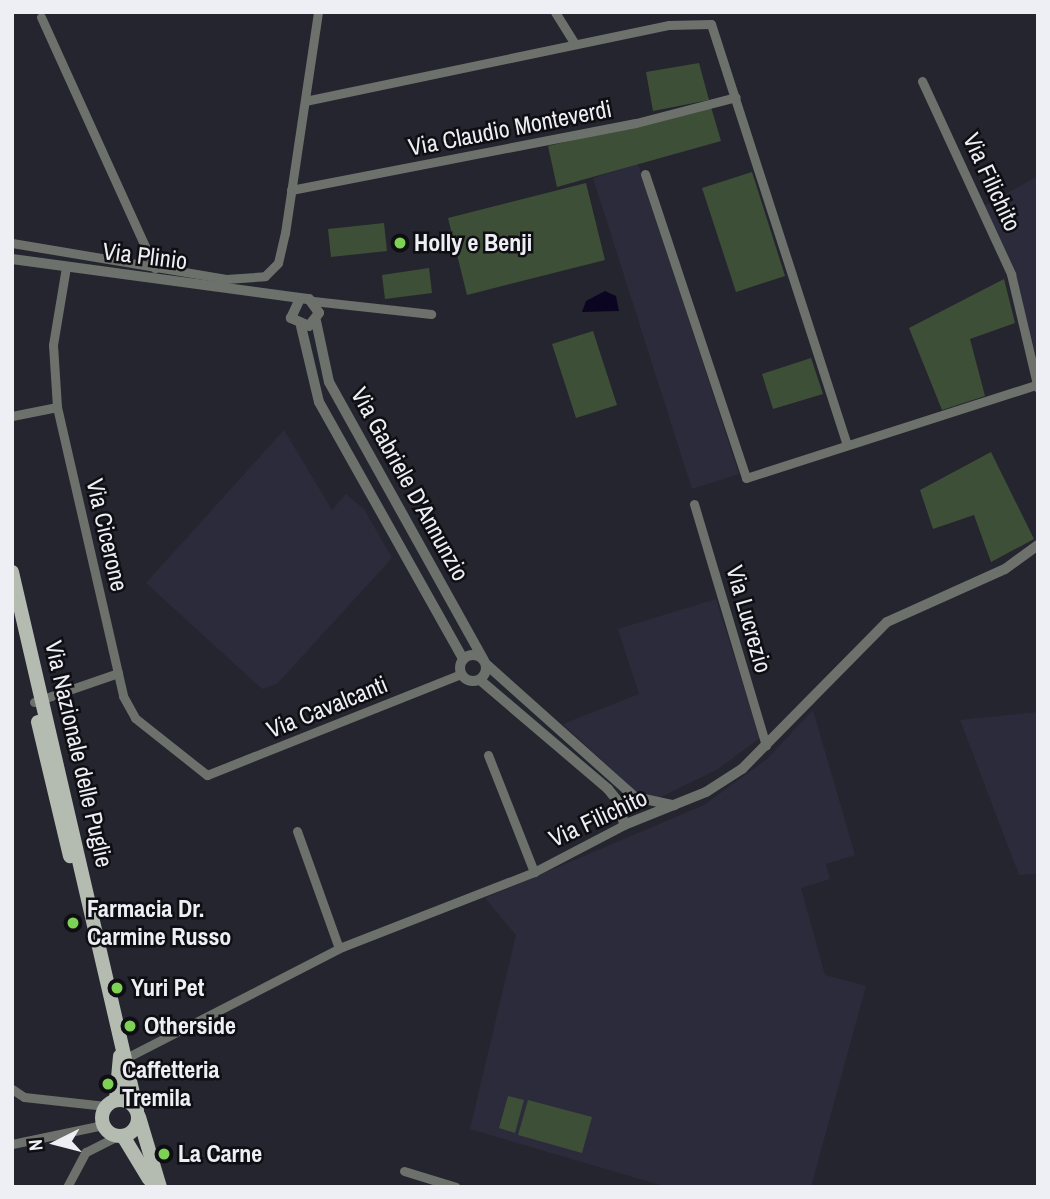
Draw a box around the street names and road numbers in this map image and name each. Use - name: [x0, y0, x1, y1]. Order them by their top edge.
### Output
- street label: Via Claudio Monteverdi: [406, 94, 614, 162]
- street label: Via Filichito: [957, 128, 1027, 236]
- street label: Via Plinio: [101, 237, 189, 275]
- street label: Via Gabriele D'Annunzio: [345, 382, 475, 586]
- street label: Via Cicerone: [80, 476, 134, 594]
- street label: Via Lucrezio: [720, 562, 778, 676]
- street label: Via Nazionale delle Puglie: [39, 638, 119, 870]
- street label: Via Cavalcanti: [262, 670, 392, 744]
- street label: Via Filichito: [544, 783, 652, 853]

